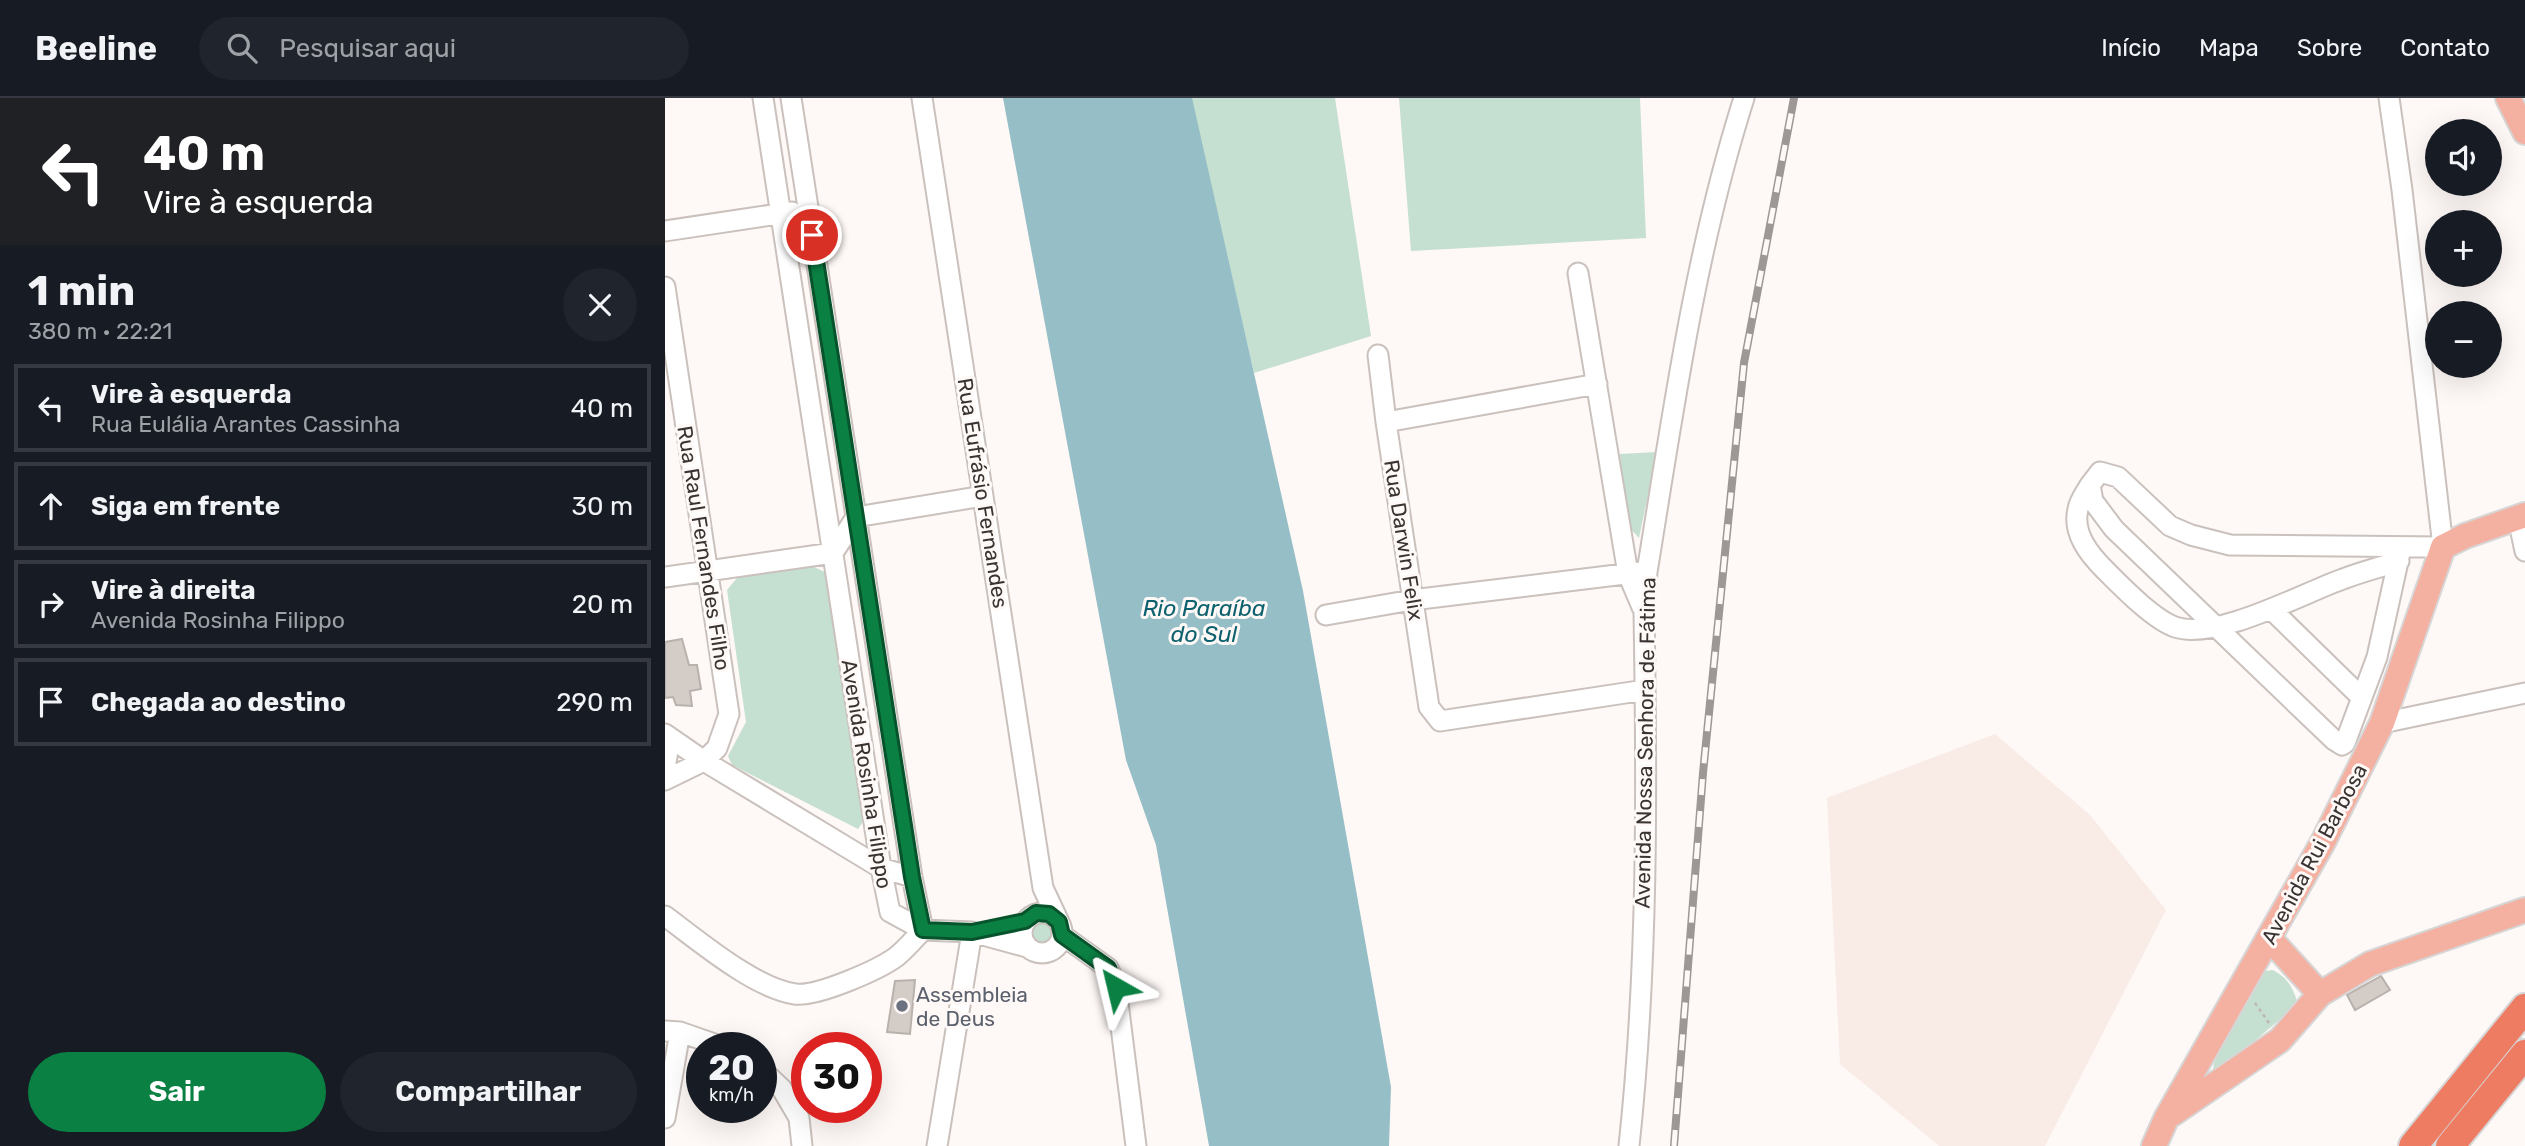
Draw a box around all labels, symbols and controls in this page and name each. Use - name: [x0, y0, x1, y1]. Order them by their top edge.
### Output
- search box: [199, 17, 689, 80]
- text: Beeline: [35, 29, 157, 68]
- icon: search: [223, 29, 261, 67]
- text: Pesquisar aqui: [279, 33, 456, 64]
- text: Início: [2101, 34, 2161, 62]
- text: Mapa: [2199, 34, 2259, 62]
- text: Sobre: [2297, 34, 2362, 62]
- text: Contato: [2400, 34, 2490, 62]
- map controls: [2425, 119, 2502, 378]
- button: sound: [2425, 119, 2502, 196]
- text: 40 m: [143, 124, 265, 182]
- icon: left: [28, 126, 119, 217]
- text: Vire à esquerda: [143, 183, 374, 221]
- pin: [782, 205, 842, 265]
- button: +: [2425, 210, 2502, 287]
- icon: arrive: [793, 216, 831, 254]
- text: 1 min: [28, 266, 135, 316]
- button: close: [563, 268, 637, 342]
- button: −: [2425, 301, 2502, 378]
- text: 380 m · 22:21: [28, 317, 172, 345]
- street label: Rua Eufrásio Fernandes: [952, 376, 1014, 610]
- text: Vire à esquerda: [91, 379, 292, 410]
- icon: left: [32, 389, 70, 427]
- text: 40 m: [571, 393, 633, 424]
- text: Rua Eulália Arantes Cassinha: [91, 410, 400, 438]
- street label: Rua Raul Fernandes Filho: [672, 424, 736, 672]
- street label: Rua Darwin Felix: [1379, 458, 1429, 622]
- icon: ahead: [32, 487, 70, 525]
- text: Siga em frente: [91, 491, 280, 522]
- text: 30 m: [571, 491, 633, 522]
- text: Vire à direita: [91, 575, 256, 606]
- street label: Avenida Nossa Senhora de Fátima: [1630, 577, 1660, 909]
- icon: right: [32, 585, 70, 623]
- text: 20 m: [572, 589, 633, 620]
- water label: Rio Paraíba do Sul: [1143, 594, 1266, 648]
- text: Avenida Rosinha Filippo: [91, 606, 345, 634]
- street label: Avenida Rosinha Filippo: [837, 658, 897, 890]
- icon: arrive: [32, 683, 70, 721]
- text: Chegada ao destino: [91, 687, 346, 718]
- text: 290 m: [556, 687, 633, 718]
- street label: Avenida Rui Barbosa: [2256, 760, 2372, 948]
- position arrow: [1079, 950, 1153, 1024]
- place label: Assembleia de Deus: [916, 982, 1028, 1031]
- marker: Assembleia de Deus: [894, 998, 910, 1014]
- speed limit sign: 30: [791, 1032, 882, 1123]
- text: 20: [708, 1047, 755, 1089]
- button: Sair: [28, 1052, 326, 1132]
- button: Compartilhar: [340, 1052, 637, 1132]
- text: km/h: [709, 1084, 754, 1106]

